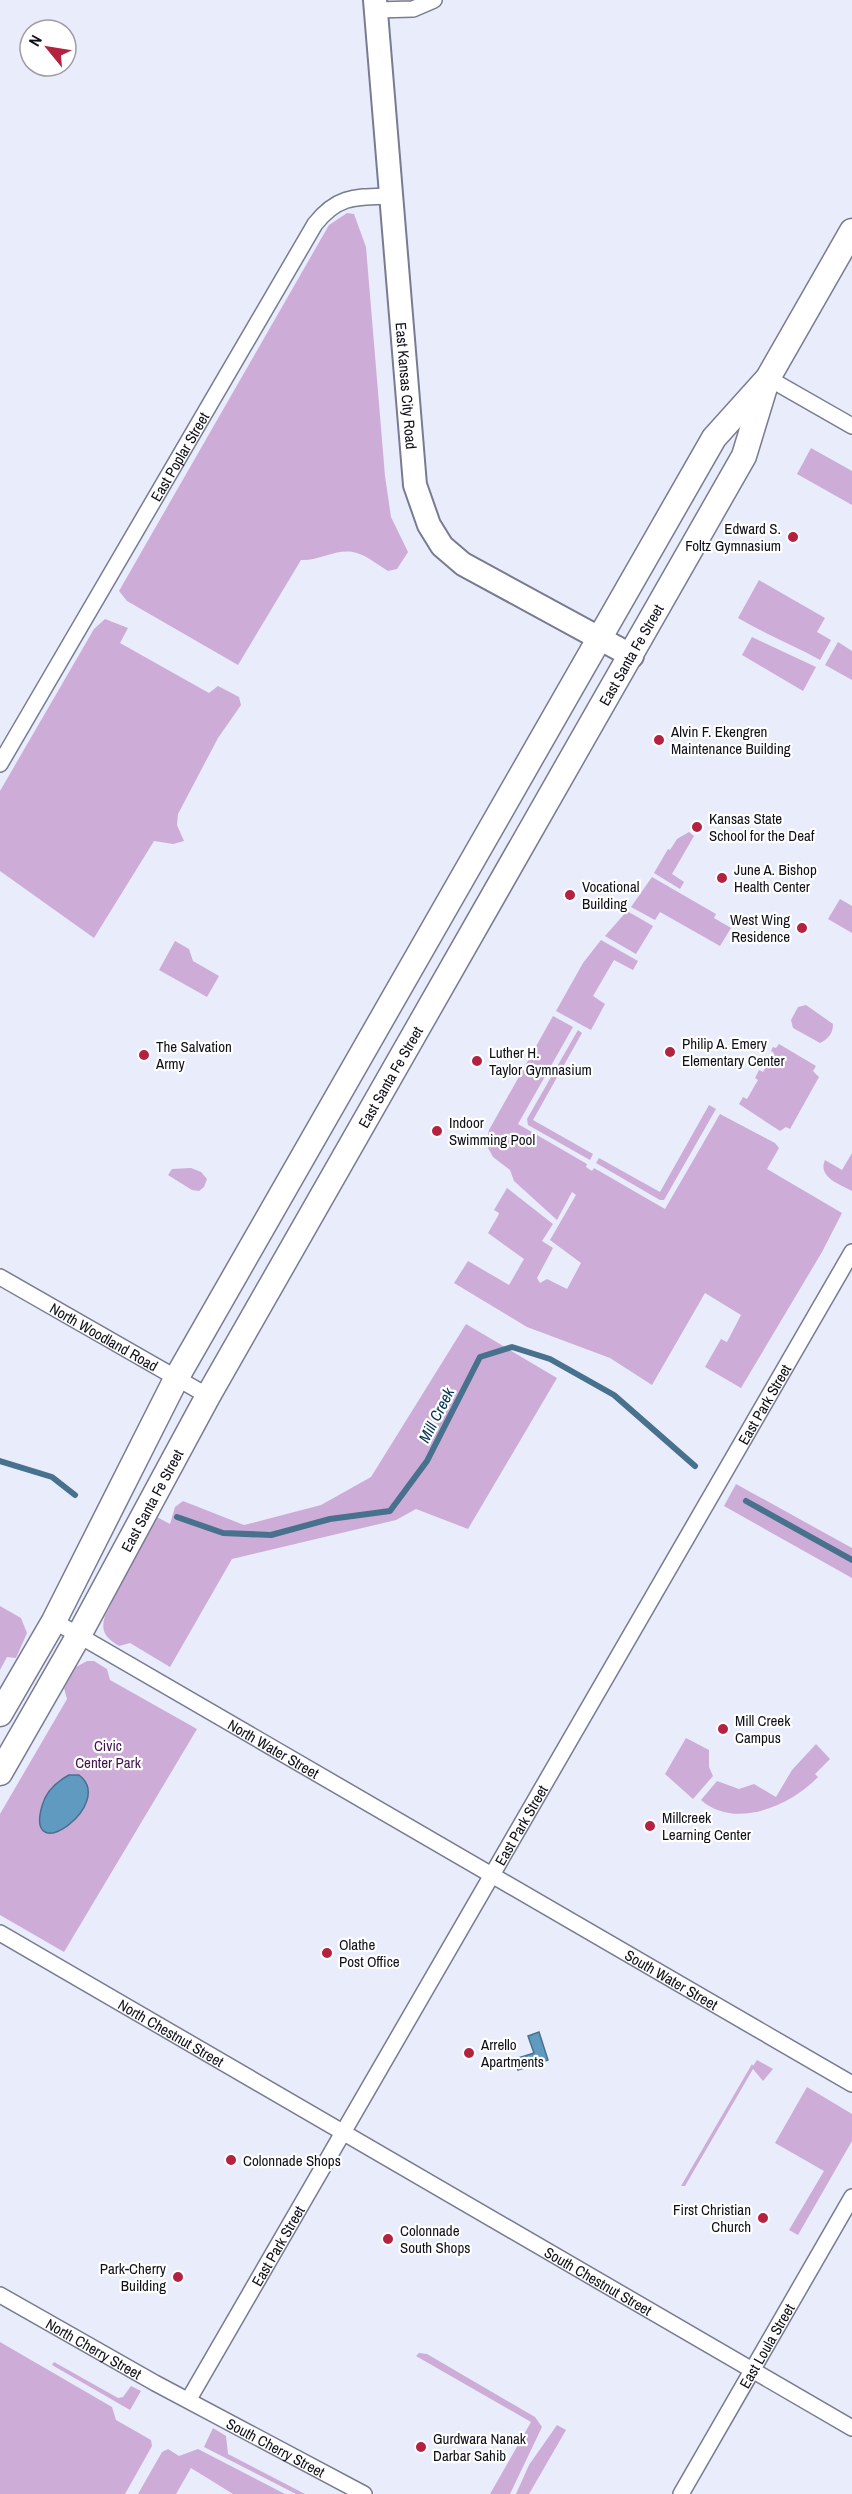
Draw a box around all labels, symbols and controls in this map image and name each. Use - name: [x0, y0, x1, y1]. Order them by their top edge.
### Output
- north arrow: [18, 18, 78, 78]
- text: N: [23, 31, 47, 50]
- street label: East Kansas City Road: [391, 321, 423, 450]
- street label: East Poplar Street: [145, 408, 214, 505]
- place label: Edward S. Foltz Gymnasium: [685, 518, 781, 556]
- marker: Edward S. Foltz Gymnasium: [786, 530, 800, 544]
- street label: East Santa Fe Street: [593, 600, 668, 709]
- place label: Alvin F. Ekengren Maintenance Building: [670, 721, 791, 759]
- marker: Alvin F. Ekengren Maintenance Building: [652, 733, 666, 747]
- place label: Kansas State School for the Deaf: [709, 808, 815, 846]
- marker: Kansas State School for the Deaf: [690, 820, 704, 834]
- place label: June A. Bishop Health Center: [734, 859, 817, 897]
- marker: June A. Bishop Health Center: [715, 871, 729, 885]
- place label: Vocational Building: [582, 876, 639, 914]
- marker: Vocational Building: [563, 888, 577, 902]
- place label: West Wing Residence: [730, 909, 790, 947]
- marker: West Wing Residence: [795, 921, 809, 935]
- street label: East Santa Fe Street: [353, 1022, 428, 1131]
- place label: Philip A. Emery Elementary Center: [682, 1033, 785, 1071]
- place label: The Salvation Army: [155, 1036, 232, 1074]
- place label: Luther H. Taylor Gymnasium: [489, 1042, 592, 1080]
- marker: Philip A. Emery Elementary Center: [663, 1045, 677, 1059]
- marker: The Salvation Army: [137, 1048, 151, 1062]
- marker: Luther H. Taylor Gymnasium: [470, 1054, 484, 1068]
- place label: Indoor Swimming Pool: [449, 1112, 535, 1150]
- marker: Indoor Swimming Pool: [430, 1124, 444, 1138]
- street label: North Woodland Road: [46, 1297, 162, 1376]
- street label: East Park Street: [732, 1360, 796, 1448]
- water label: Mill Creek: [413, 1383, 459, 1446]
- street label: East Santa Fe Street: [115, 1445, 188, 1555]
- place label: Mill Creek Campus: [735, 1710, 791, 1748]
- street label: North Water Street: [224, 1714, 324, 1783]
- marker: Mill Creek Campus: [716, 1722, 730, 1736]
- park label: Civic Center Park: [75, 1735, 142, 1773]
- street label: East Park Street: [489, 1780, 553, 1869]
- place label: Millcreek Learning Center: [662, 1807, 751, 1845]
- marker: Millcreek Learning Center: [643, 1819, 657, 1833]
- place label: Olathe Post Office: [339, 1934, 400, 1972]
- street label: South Water Street: [621, 1944, 722, 2015]
- marker: Olathe Post Office: [320, 1946, 334, 1960]
- street label: North Chestnut Street: [114, 1993, 228, 2072]
- place label: Arrello Apartments: [480, 2034, 544, 2072]
- marker: Arrello Apartments: [462, 2046, 476, 2060]
- place label: Colonnade Shops: [243, 2150, 341, 2171]
- marker: Colonnade Shops: [224, 2153, 238, 2167]
- place label: First Christian Church: [673, 2199, 751, 2237]
- street label: East Park Street: [246, 2201, 309, 2290]
- marker: First Christian Church: [756, 2211, 770, 2225]
- place label: Colonnade South Shops: [400, 2220, 470, 2258]
- marker: Colonnade South Shops: [381, 2232, 395, 2246]
- street label: South Chestnut Street: [541, 2241, 656, 2320]
- place label: Park-Cherry Building: [100, 2258, 167, 2296]
- marker: Park-Cherry Building: [171, 2270, 185, 2284]
- street label: East Loula Street: [734, 2299, 799, 2392]
- street label: North Cherry Street: [42, 2313, 146, 2384]
- street label: South Cherry Street: [223, 2412, 329, 2482]
- place label: Gurdwara Nanak Darbar Sahib: [433, 2428, 527, 2466]
- marker: Gurdwara Nanak Darbar Sahib: [414, 2440, 428, 2454]

